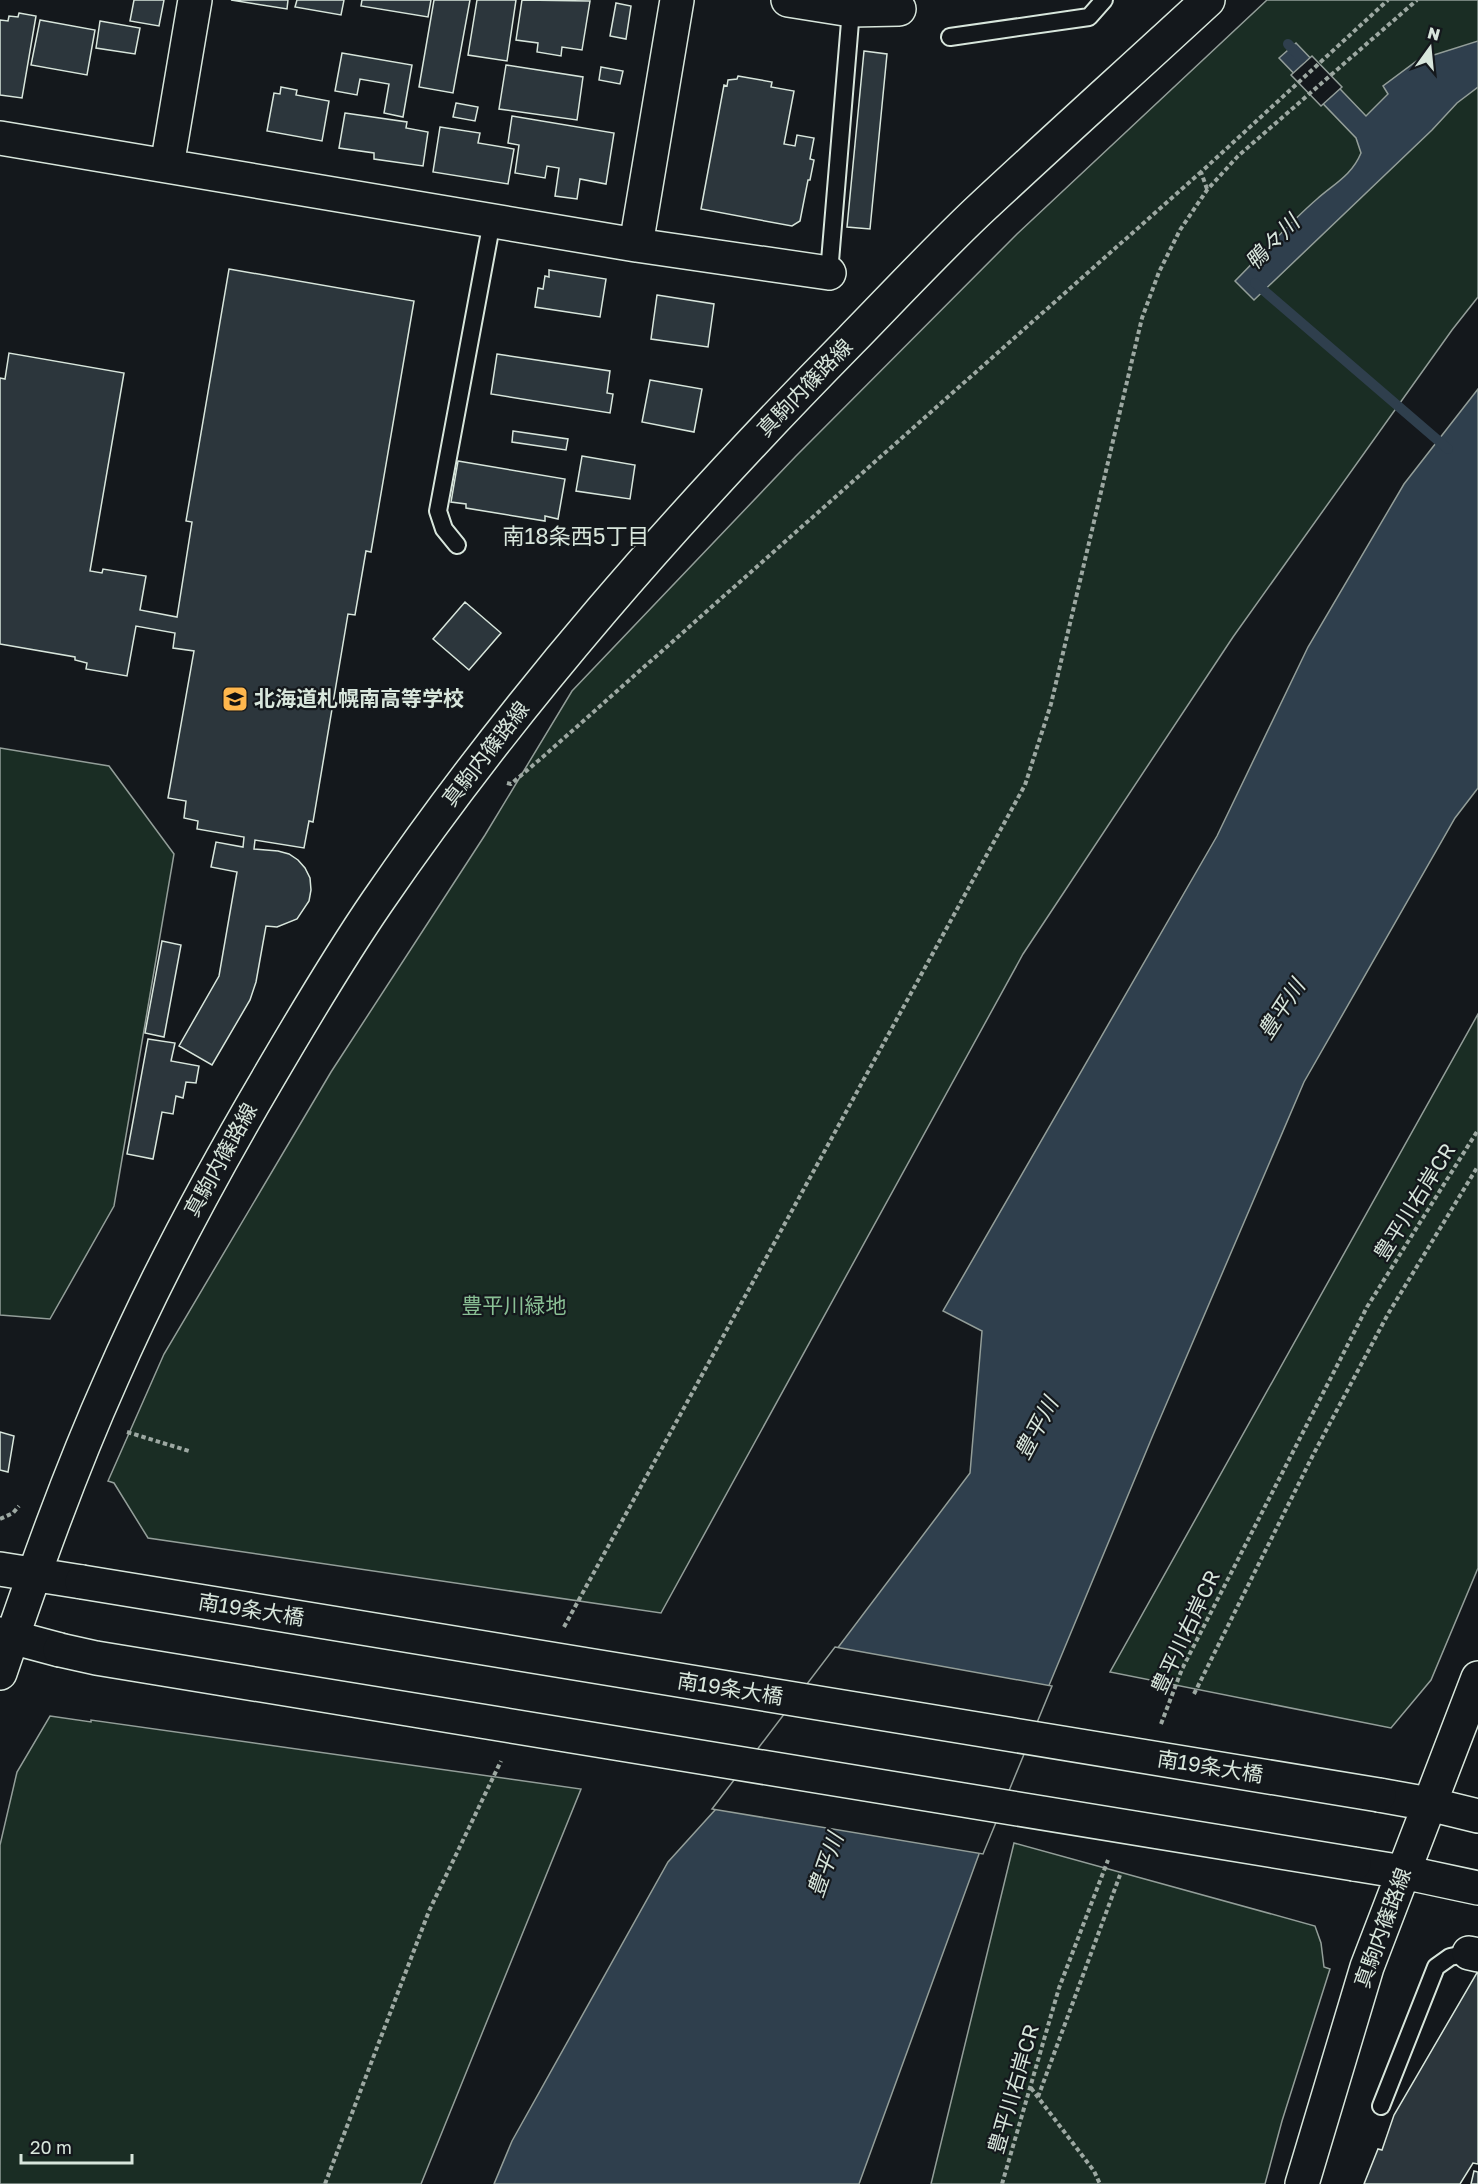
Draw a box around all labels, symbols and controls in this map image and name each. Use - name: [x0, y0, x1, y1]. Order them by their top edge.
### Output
- north arrow: [1400, 18, 1460, 78]
- text: N: [1425, 22, 1442, 45]
- water label: 鴨々川: [1239, 207, 1306, 275]
- street label: 真駒内篠路線: [751, 333, 857, 442]
- district label: 南18条西5丁目: [503, 522, 649, 549]
- school or university icon: 北海道札幌南高等学校: [220, 684, 250, 714]
- place label: 北海道札幌南高等学校: [254, 685, 464, 711]
- street label: 真駒内篠路線: [436, 696, 534, 811]
- water label: 豊平川: [1251, 972, 1311, 1044]
- street label: 真駒内篠路線: [178, 1098, 262, 1221]
- street label: 豊平川右岸CR: [1368, 1138, 1461, 1265]
- park label: 豊平川緑地: [462, 1292, 567, 1318]
- water label: 豊平川: [1008, 1391, 1064, 1463]
- street label: 豊平川右岸CR: [1145, 1566, 1225, 1698]
- street label: 南19条大橋: [196, 1588, 306, 1630]
- street label: 南19条大橋: [675, 1667, 785, 1709]
- street label: 南19条大橋: [1155, 1745, 1265, 1787]
- water label: 豊平川: [801, 1827, 849, 1900]
- street label: 真駒内篠路線: [1348, 1864, 1416, 1991]
- street label: 豊平川右岸CR: [982, 2021, 1044, 2157]
- scale bar: [21, 2127, 132, 2165]
- text: 20 m: [30, 2136, 72, 2158]

